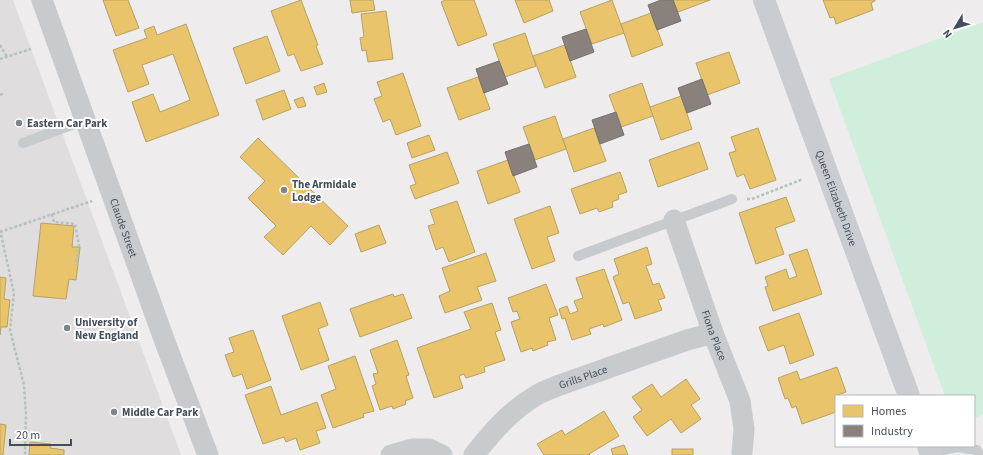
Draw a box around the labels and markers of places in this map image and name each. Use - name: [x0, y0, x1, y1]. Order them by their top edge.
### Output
- place label: Eastern Car Park: [27, 116, 107, 131]
- marker: Eastern Car Park: [14, 118, 24, 128]
- place label: The Armidale Lodge: [292, 177, 357, 205]
- marker: The Armidale Lodge: [279, 185, 289, 195]
- place label: University of New England: [75, 315, 138, 343]
- marker: University of New England: [62, 323, 72, 333]
- place label: Middle Car Park: [122, 405, 198, 420]
- marker: Middle Car Park: [109, 407, 119, 417]

